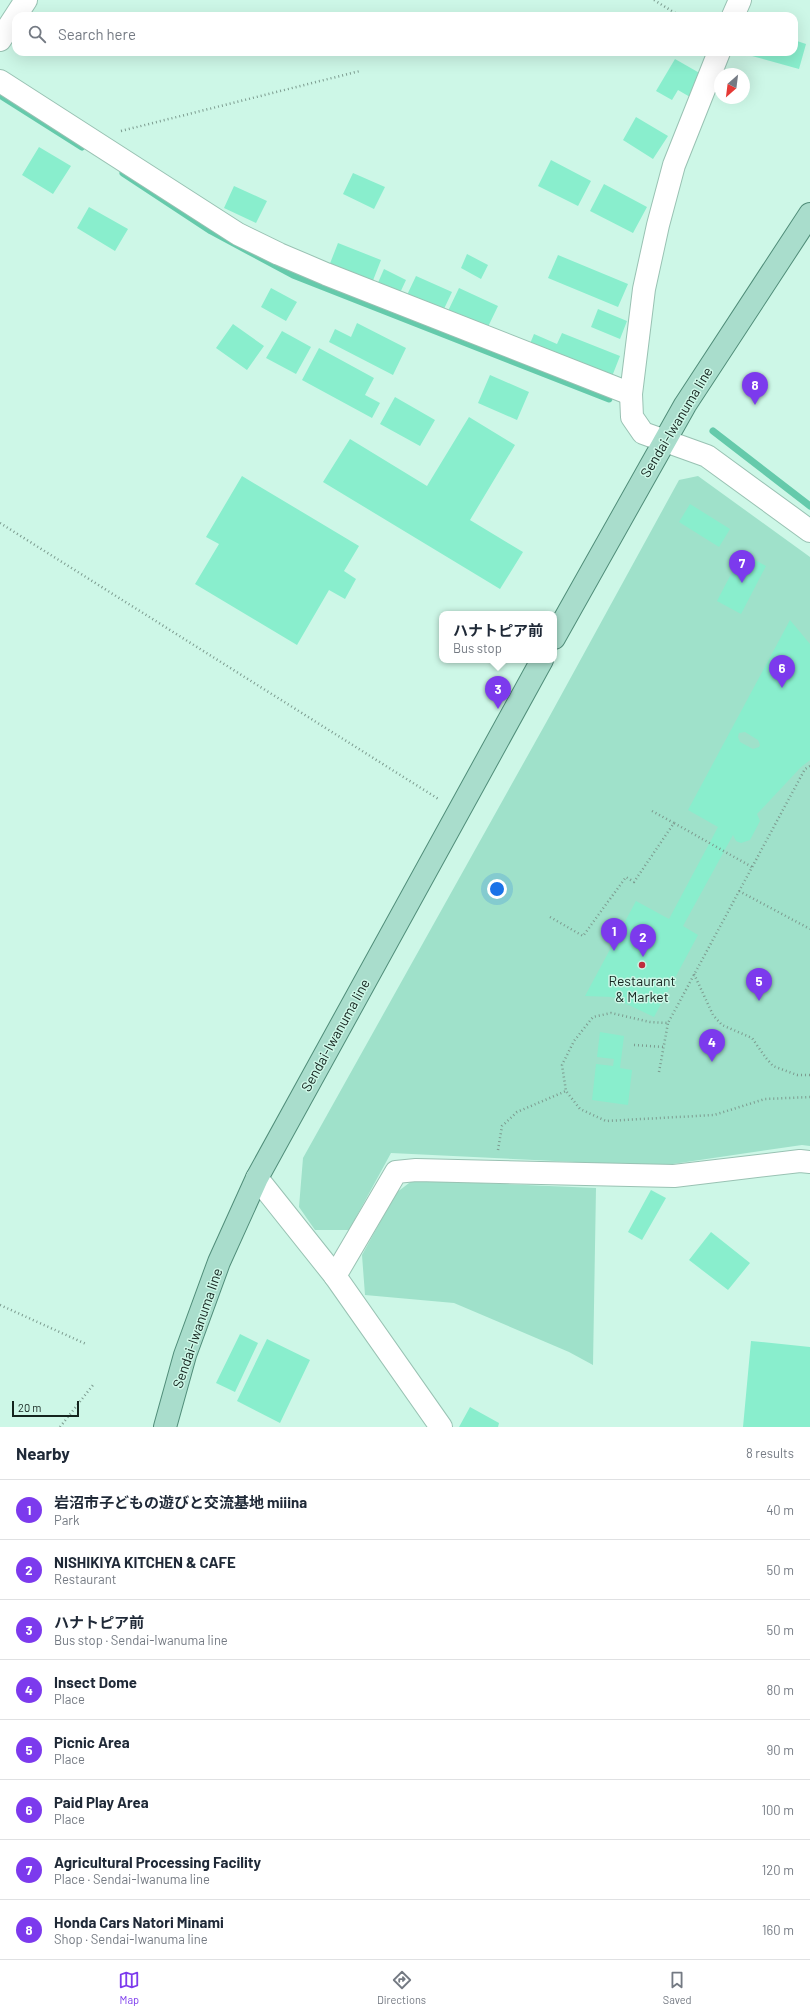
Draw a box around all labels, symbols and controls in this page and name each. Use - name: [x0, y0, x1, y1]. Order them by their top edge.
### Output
- search box: [12, 12, 798, 56]
- icon: search: [26, 23, 48, 45]
- text: Search here: [58, 25, 136, 43]
- north arrow: [714, 68, 750, 104]
- street label: Sendai-Iwanuma line: [636, 364, 716, 480]
- pin: 8: [742, 372, 768, 405]
- pin: 7: [729, 550, 755, 583]
- popup: [439, 611, 557, 663]
- text: ハナトピア前: [453, 621, 543, 639]
- text: Bus stop: [453, 640, 502, 656]
- pin: 6: [769, 655, 795, 688]
- pin: 3: [485, 676, 511, 709]
- your location: [487, 879, 507, 899]
- pin: 1: [601, 918, 627, 951]
- pin: 2: [630, 924, 656, 957]
- marker: Restaurant & Market: [637, 960, 647, 970]
- pin: 5: [746, 968, 772, 1001]
- place label: Restaurant & Market: [608, 972, 676, 1005]
- street label: Sendai-Iwanuma line: [297, 976, 373, 1094]
- pin: 4: [699, 1029, 725, 1062]
- street label: Sendai-Iwanuma line: [168, 1266, 226, 1390]
- scale bar: [12, 1399, 79, 1418]
- text: 20 m: [18, 1401, 41, 1414]
- text: Nearby: [16, 1443, 70, 1463]
- text: 8 results: [746, 1445, 794, 1461]
- text: 岩沼市子どもの遊びと交流基地 miiina: [54, 1493, 307, 1511]
- text: 1: [27, 1502, 31, 1518]
- text: 40 m: [766, 1502, 794, 1518]
- text: Park: [54, 1512, 80, 1528]
- text: NISHIKIYA KITCHEN & CAFE: [54, 1553, 236, 1571]
- text: 2: [25, 1562, 33, 1578]
- text: 50 m: [767, 1562, 794, 1578]
- text: Restaurant: [54, 1571, 116, 1587]
- text: ハナトピア前: [54, 1613, 144, 1631]
- text: 3: [25, 1622, 33, 1638]
- text: 50 m: [767, 1622, 794, 1638]
- text: Bus stop · Sendai-Iwanuma line: [54, 1632, 228, 1648]
- text: Insect Dome: [54, 1673, 137, 1691]
- text: 4: [25, 1682, 33, 1698]
- text: 80 m: [767, 1682, 794, 1698]
- text: Place: [54, 1691, 85, 1707]
- text: Picnic Area: [54, 1733, 130, 1751]
- text: 5: [25, 1742, 33, 1758]
- text: 90 m: [767, 1742, 794, 1758]
- text: Place: [54, 1751, 85, 1767]
- text: Paid Play Area: [54, 1793, 149, 1811]
- text: 6: [26, 1802, 32, 1818]
- text: 100 m: [761, 1802, 794, 1818]
- text: Place: [54, 1811, 85, 1827]
- text: Agricultural Processing Facility: [54, 1853, 261, 1871]
- text: 7: [26, 1862, 32, 1878]
- text: 120 m: [762, 1862, 794, 1878]
- text: Place · Sendai-Iwanuma line: [54, 1871, 210, 1887]
- text: Honda Cars Natori Minami: [54, 1913, 224, 1931]
- text: 8: [25, 1922, 33, 1938]
- text: 160 m: [762, 1922, 794, 1938]
- text: Shop · Sendai-Iwanuma line: [54, 1931, 208, 1947]
- tab: Map: [118, 1969, 140, 2006]
- tab: Directions: [377, 1969, 426, 2006]
- tab: Saved: [663, 1969, 692, 2006]

